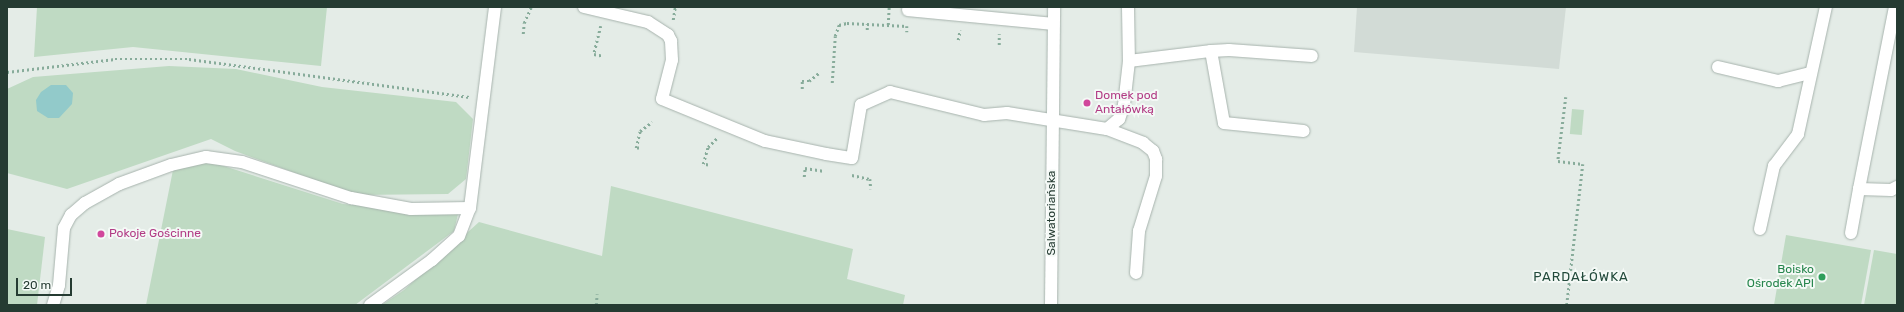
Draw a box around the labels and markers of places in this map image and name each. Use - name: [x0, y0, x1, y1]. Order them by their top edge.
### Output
- place label: Domek pod Antałówką: [1095, 89, 1158, 117]
- marker: Domek pod Antałówką: [1082, 98, 1092, 108]
- place label: Pokoje Gościnne: [109, 227, 201, 241]
- marker: Pokoje Gościnne: [96, 229, 106, 239]
- place label: Boisko Ośrodek API: [1746, 263, 1814, 291]
- marker: Boisko Ośrodek API: [1817, 272, 1827, 282]

